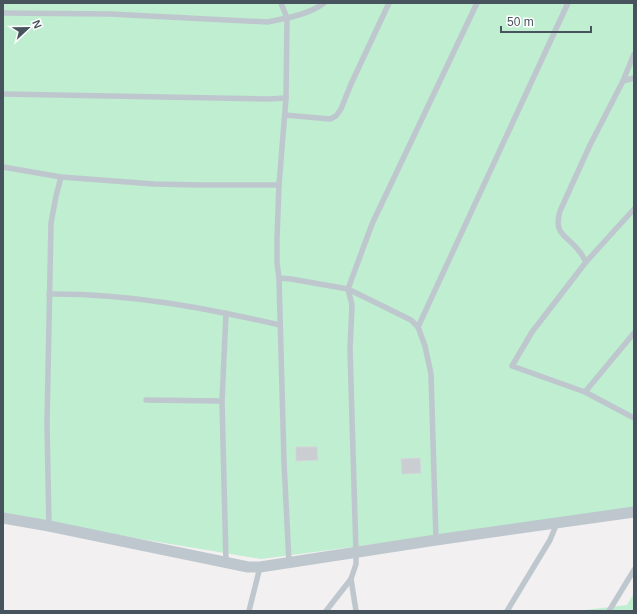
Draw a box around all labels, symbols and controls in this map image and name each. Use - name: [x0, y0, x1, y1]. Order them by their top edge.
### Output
- north arrow: [8, 8, 48, 48]
- scale bar: [501, 8, 591, 34]
- text: 50 m: [507, 15, 534, 29]
- text: N: [30, 18, 44, 30]

